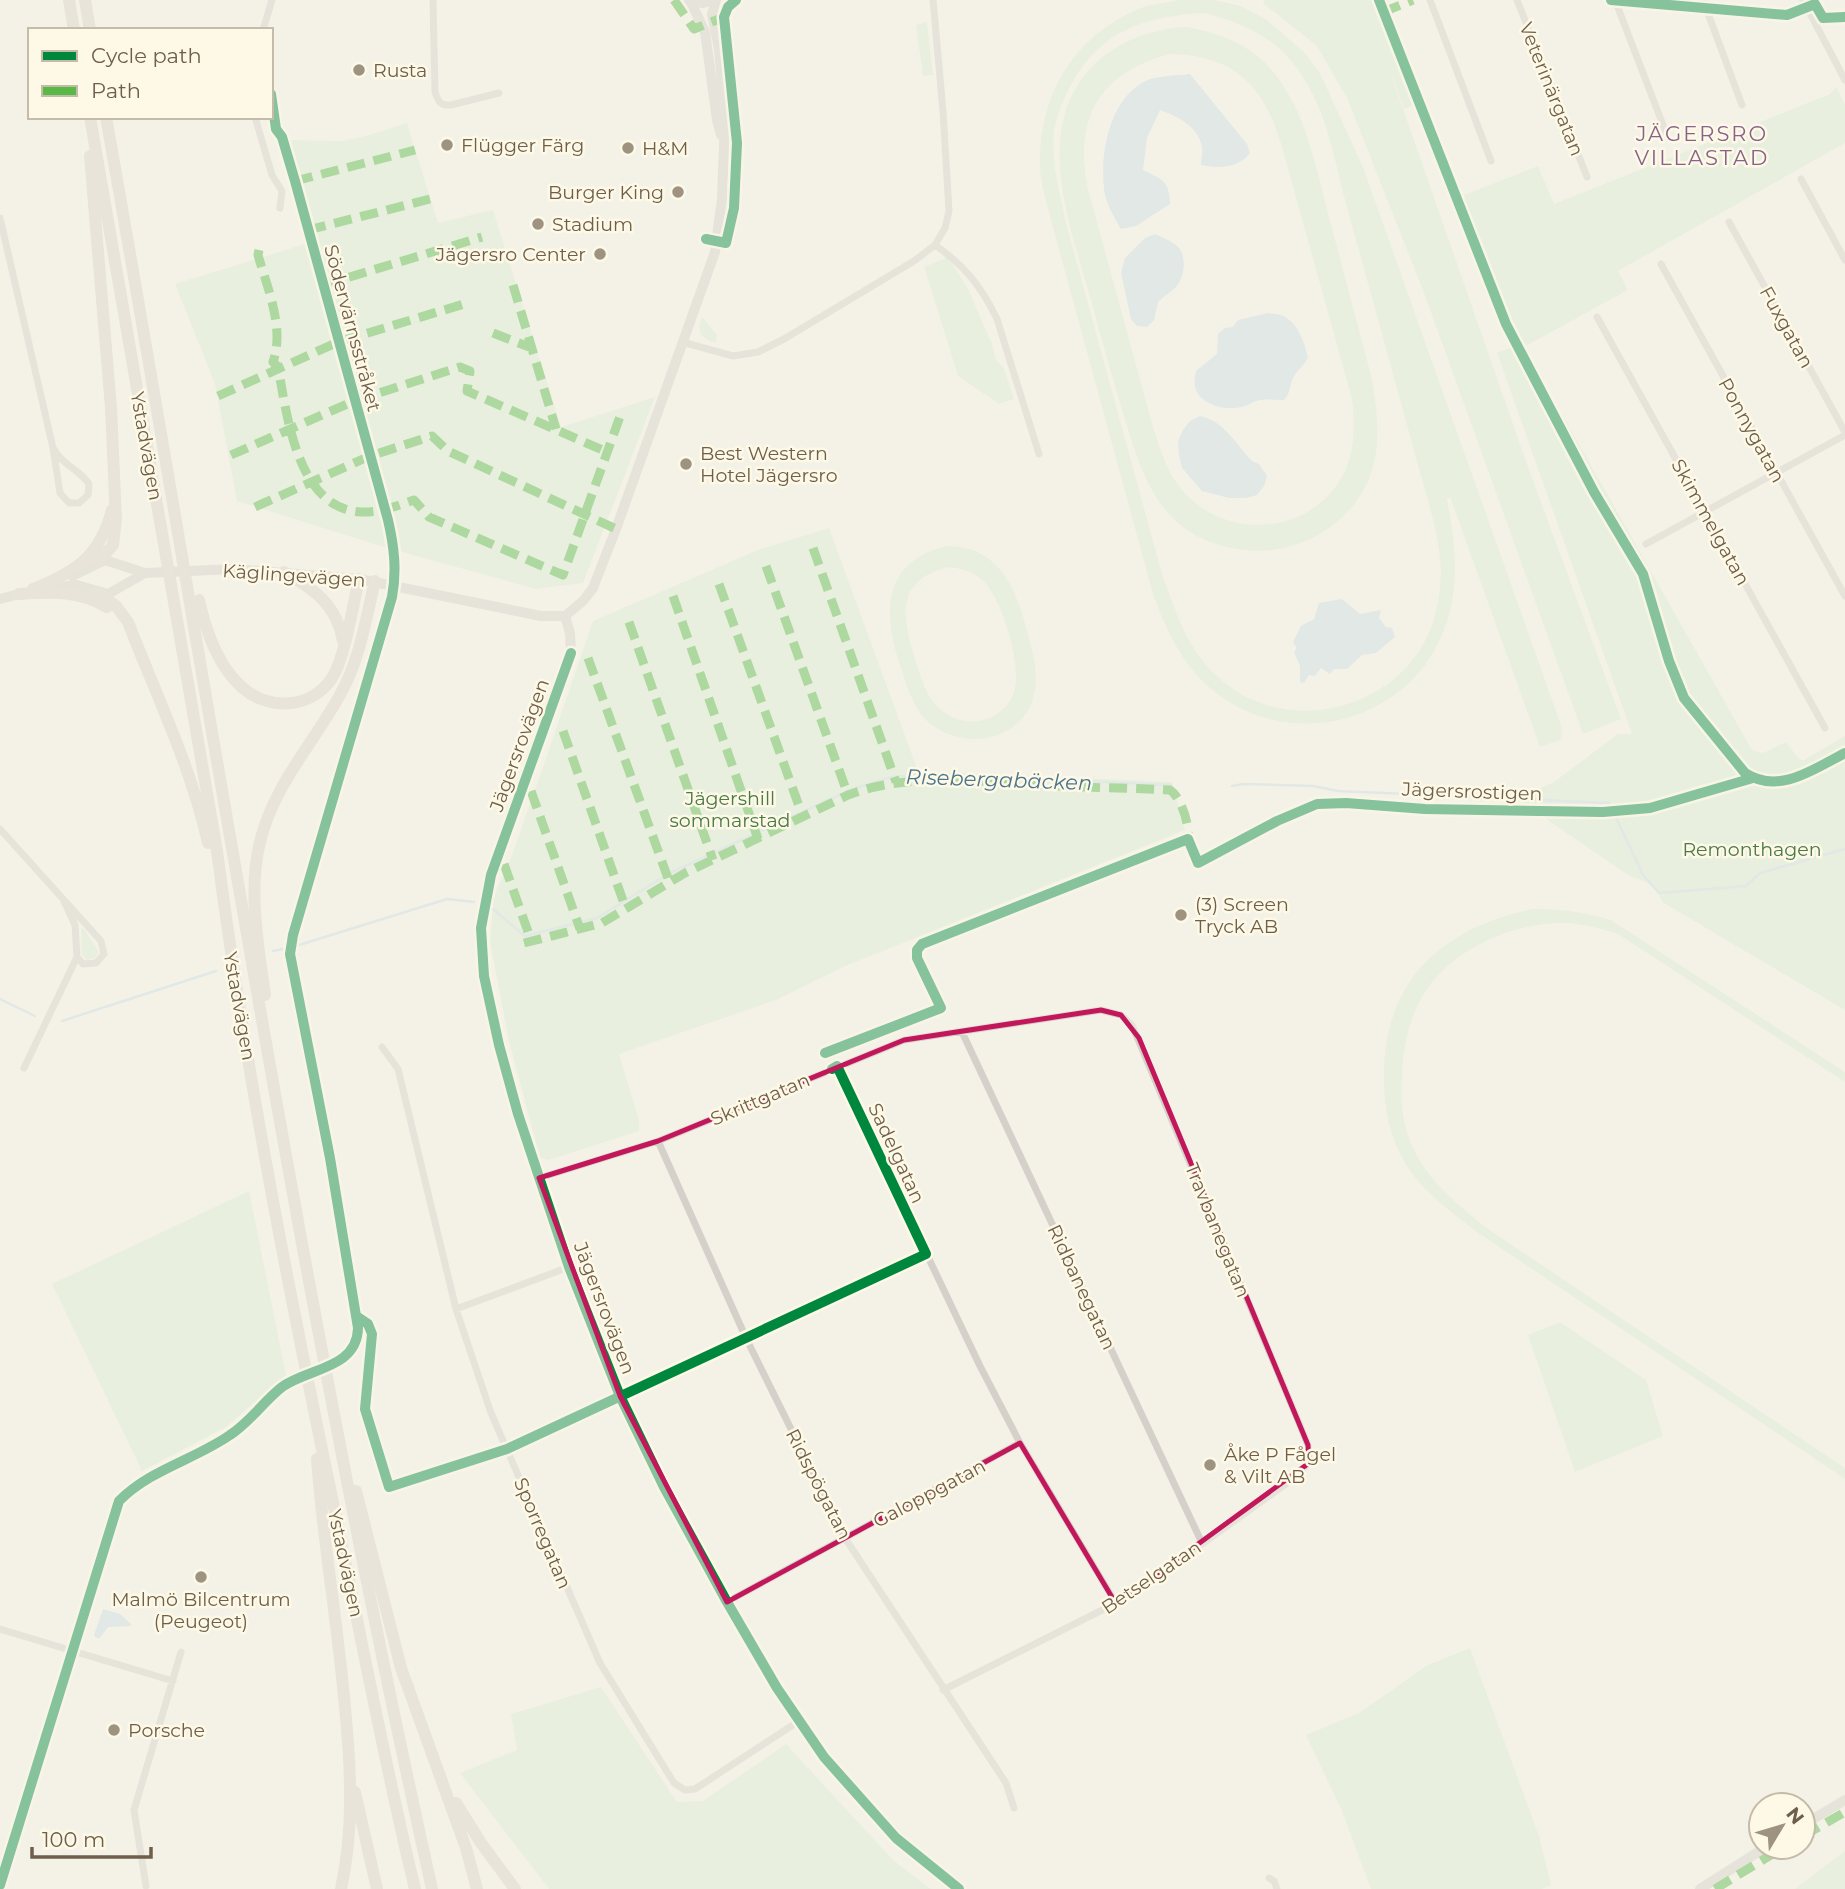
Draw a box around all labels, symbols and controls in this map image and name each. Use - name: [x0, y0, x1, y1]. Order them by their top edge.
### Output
- street label: Veterinärgatan: [1514, 19, 1589, 159]
- legend: [28, 28, 273, 119]
- text: Cycle path: [91, 43, 202, 68]
- place label: Rusta: [373, 59, 427, 82]
- marker: Rusta: [351, 62, 367, 78]
- text: Path: [91, 78, 141, 103]
- district label: JÄGERSRO VILLASTAD: [1635, 121, 1769, 170]
- place label: Flügger Färg: [461, 134, 584, 157]
- marker: Flügger Färg: [439, 137, 455, 153]
- place label: H&M: [642, 137, 688, 160]
- marker: H&M: [620, 140, 636, 156]
- place label: Burger King: [548, 181, 664, 204]
- marker: Burger King: [670, 184, 686, 200]
- place label: Stadium: [552, 213, 633, 236]
- marker: Stadium: [530, 216, 546, 232]
- street label: Södervärnsstråket: [319, 242, 386, 414]
- place label: Jägersro Center: [435, 243, 586, 266]
- marker: Jägersro Center: [592, 246, 608, 262]
- street label: Fuxgatan: [1755, 282, 1818, 372]
- street label: Ponnygatan: [1713, 374, 1790, 487]
- street label: Ystadvägen: [126, 390, 167, 502]
- place label: Best Western Hotel Jägersro: [700, 442, 838, 487]
- street label: Skimmelgatan: [1666, 455, 1755, 589]
- marker: Best Western Hotel Jägersro: [678, 456, 694, 472]
- street label: Käglingevägen: [222, 559, 366, 592]
- street label: Jägersrovägen: [484, 676, 554, 816]
- water label: Risebergabäcken: [905, 764, 1093, 795]
- street label: Jägersrostigen: [1400, 778, 1543, 805]
- park label: Jägershill sommarstad: [670, 787, 791, 832]
- park label: Remonthagen: [1682, 838, 1822, 861]
- place label: (3) Screen Tryck AB: [1195, 893, 1289, 938]
- marker: (3) Screen Tryck AB: [1173, 907, 1189, 923]
- street label: Ystadvägen: [219, 950, 260, 1062]
- street label: Skrittgatan: [707, 1068, 813, 1131]
- street label: Sadelgatan: [863, 1099, 930, 1207]
- street label: Travbanegatan: [1180, 1160, 1255, 1301]
- street label: Ridbanegatan: [1042, 1221, 1121, 1354]
- street label: Jägersrovägen: [568, 1238, 640, 1377]
- street label: Ridspögatan: [781, 1425, 856, 1544]
- place label: Åke P Fågel & Vilt AB: [1224, 1443, 1336, 1488]
- street label: Galoppgatan: [869, 1454, 990, 1533]
- marker: Åke P Fågel & Vilt AB: [1202, 1457, 1218, 1473]
- street label: Sporregatan: [509, 1474, 576, 1592]
- street label: Ystadvägen: [323, 1507, 368, 1619]
- street label: Betselgatan: [1097, 1536, 1205, 1619]
- marker: Malmö Bilcentrum (Peugeot): [193, 1569, 209, 1585]
- place label: Malmö Bilcentrum (Peugeot): [111, 1588, 291, 1633]
- place label: Porsche: [128, 1719, 205, 1742]
- marker: Porsche: [106, 1722, 122, 1738]
- north arrow: [1747, 1791, 1817, 1861]
- text: N: [1781, 1803, 1809, 1829]
- scale bar: [32, 1815, 150, 1859]
- text: 100 m: [42, 1827, 105, 1852]

